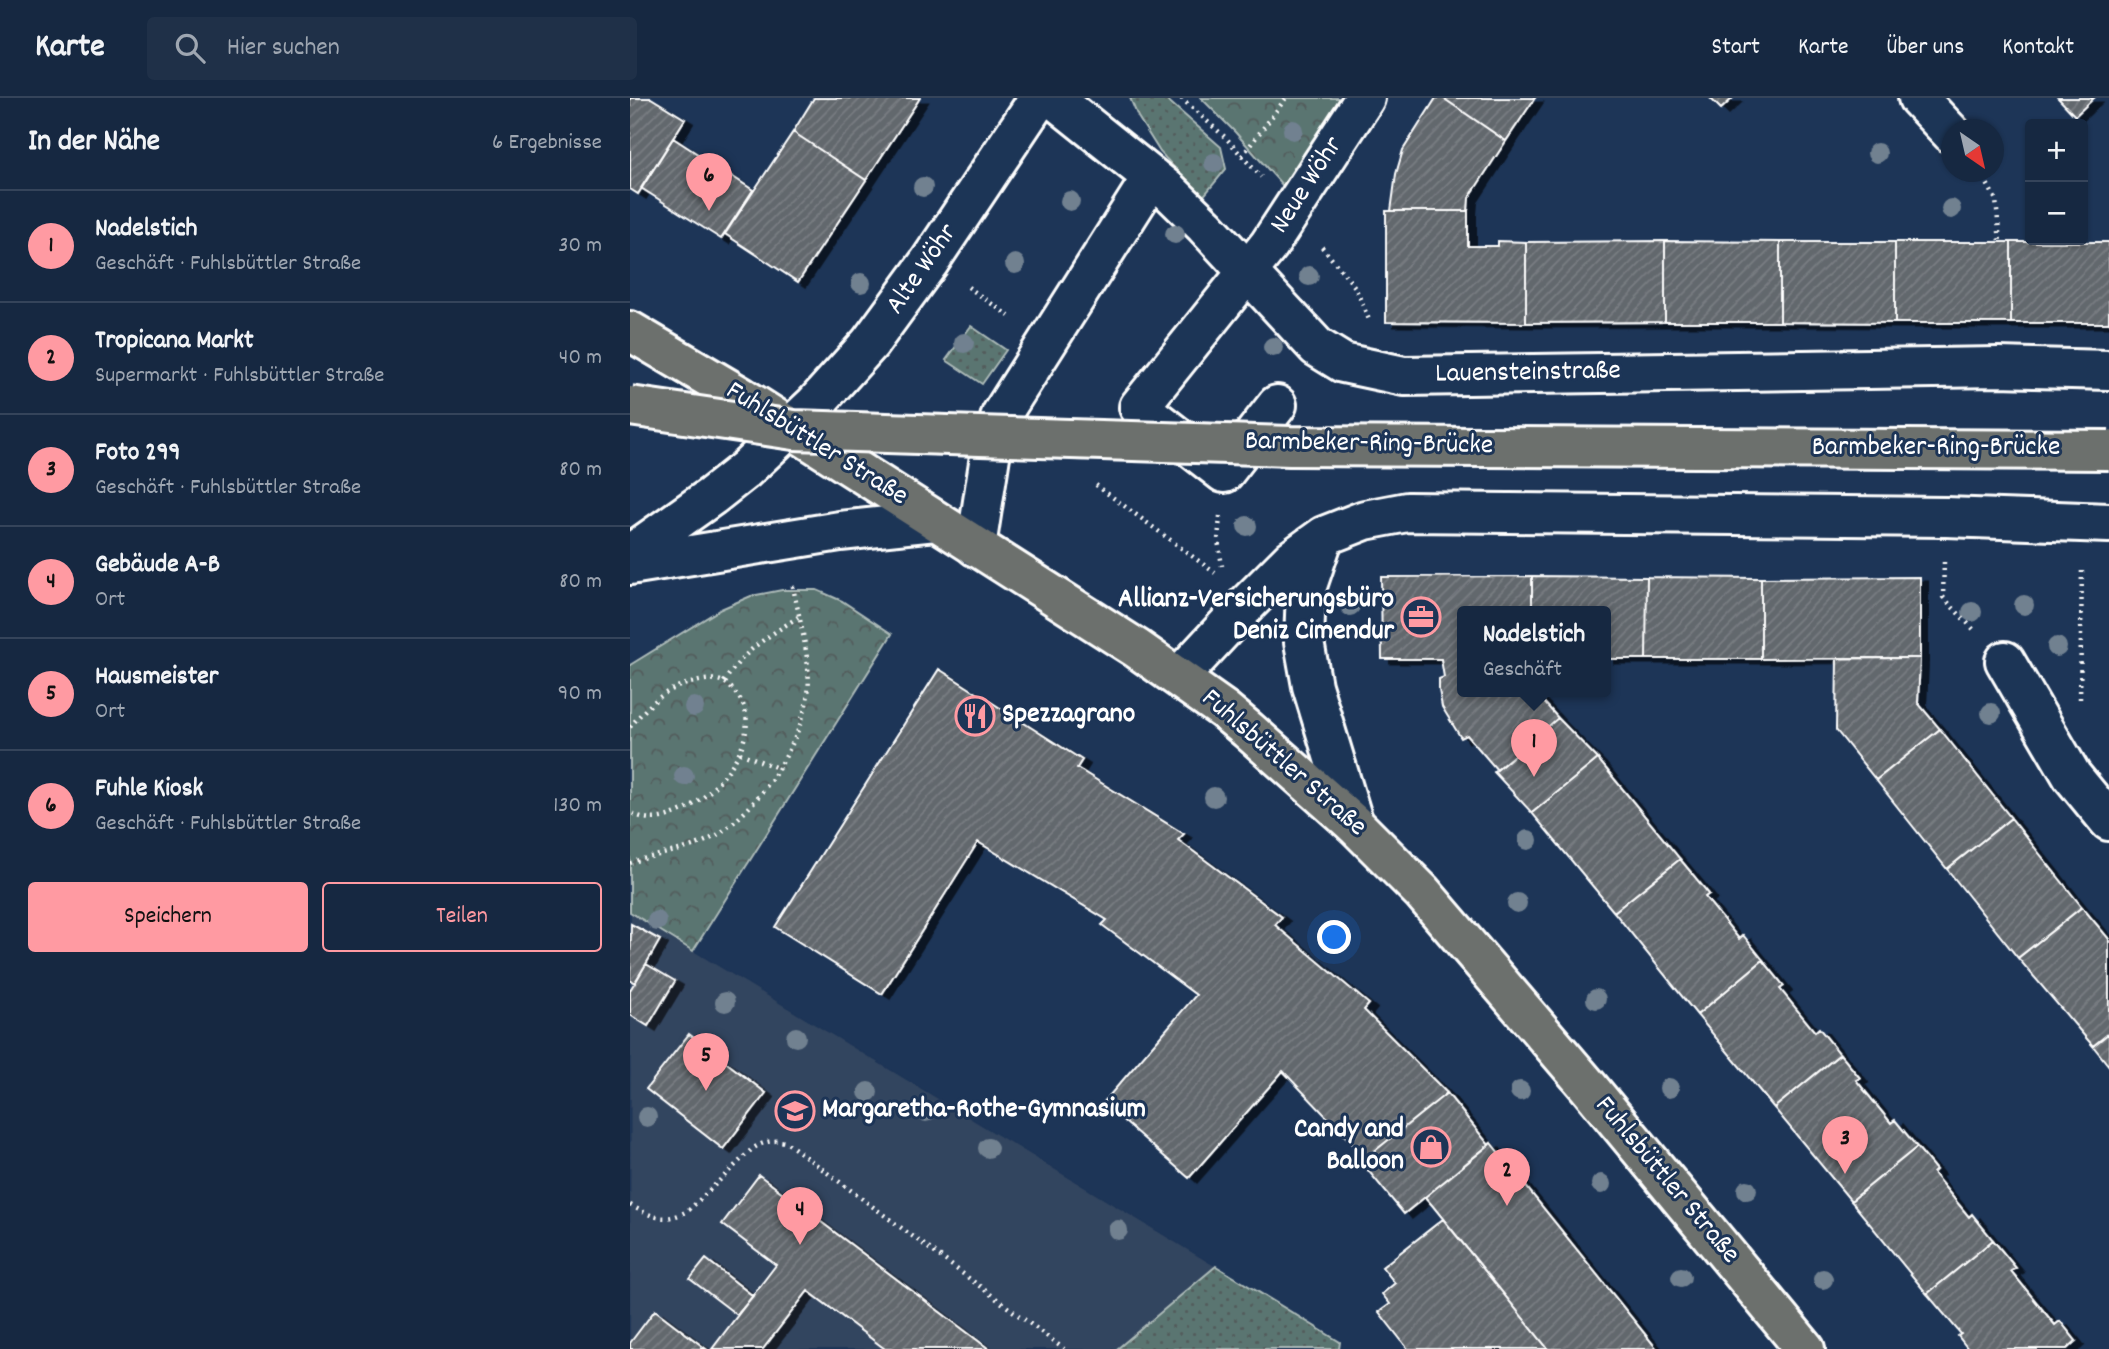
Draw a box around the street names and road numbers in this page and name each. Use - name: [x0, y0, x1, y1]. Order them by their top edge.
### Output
- street label: Neue Wöhr: [1262, 129, 1355, 242]
- street label: Alte Wöhr: [877, 216, 969, 324]
- street label: Lauensteinstraße: [1435, 352, 1621, 396]
- street label: Fuhlsbüttler Straße: [717, 373, 915, 517]
- street label: Barmbeker-Ring-Brücke: [1244, 423, 1494, 467]
- street label: Barmbeker-Ring-Brücke: [1812, 429, 2060, 469]
- street label: Fuhlsbüttler Straße: [1191, 681, 1375, 847]
- street label: Fuhlsbüttler Straße: [1584, 1088, 1748, 1274]

